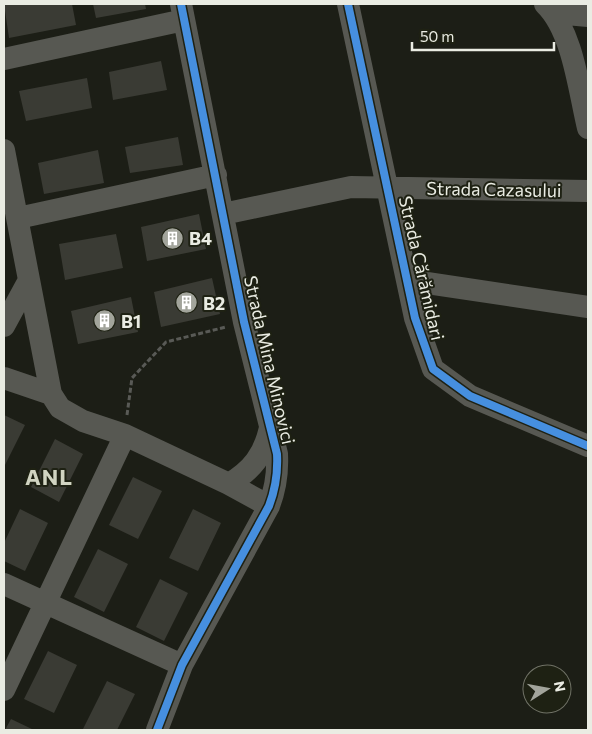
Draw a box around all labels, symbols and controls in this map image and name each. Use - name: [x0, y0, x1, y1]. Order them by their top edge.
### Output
- scale bar: [412, 20, 554, 52]
- text: 50 m: [420, 27, 454, 45]
- street label: Strada Cazasului: [426, 177, 562, 201]
- street label: Strada Cărămidari: [395, 194, 449, 342]
- building icon: B4: [161, 226, 185, 250]
- place label: B4: [189, 227, 212, 249]
- street label: Strada Mina Minovici: [240, 273, 300, 447]
- building icon: B2: [175, 291, 199, 315]
- place label: B2: [203, 292, 225, 314]
- building icon: B1: [93, 309, 117, 333]
- place label: B1: [121, 310, 141, 332]
- district label: ANL: [25, 463, 73, 490]
- north arrow: [522, 664, 572, 714]
- text: N: [551, 680, 570, 693]

